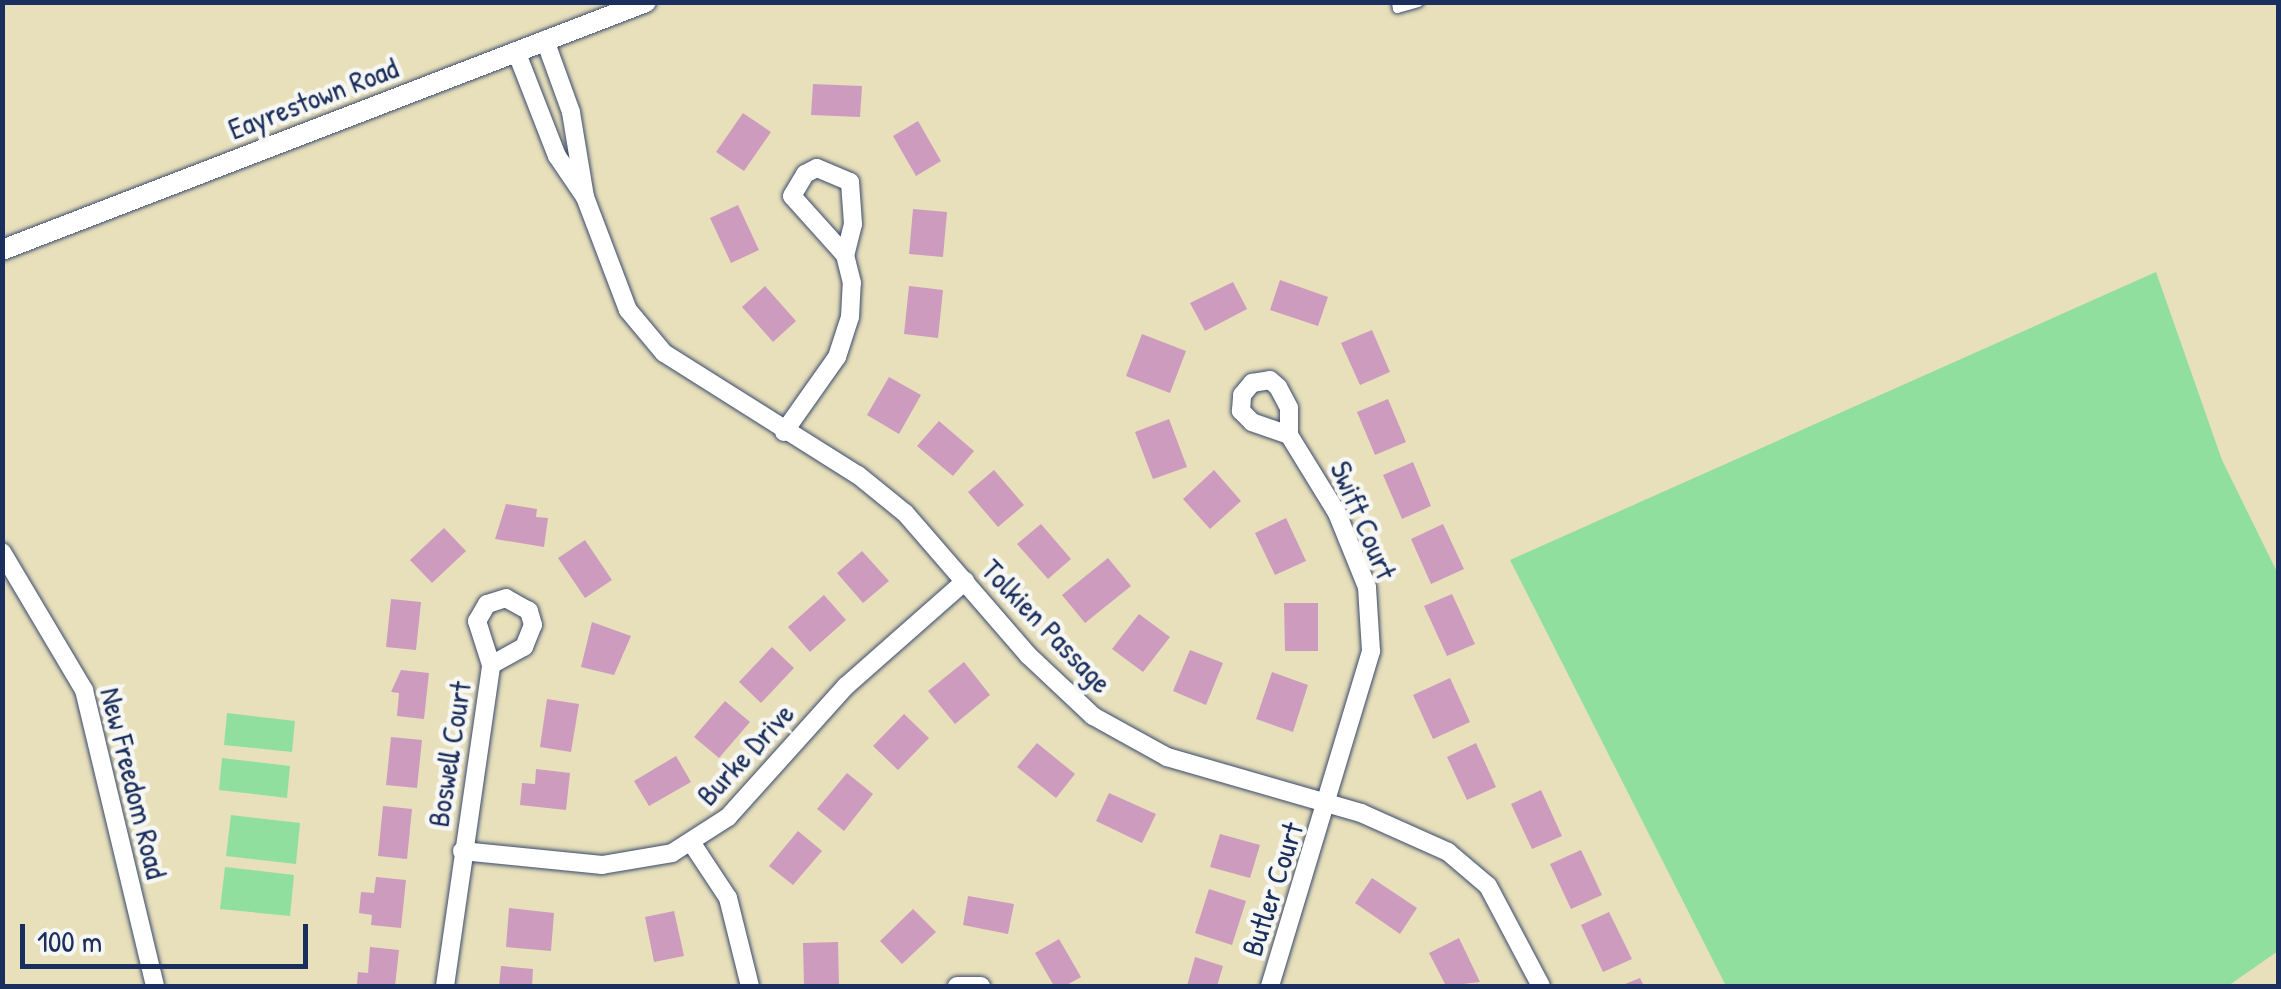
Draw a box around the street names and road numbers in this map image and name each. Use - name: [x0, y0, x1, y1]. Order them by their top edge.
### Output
- street label: Eayrestown Road: [223, 49, 403, 147]
- street label: Swift Court: [1323, 456, 1405, 584]
- street label: Tolkien Passage: [974, 552, 1120, 700]
- street label: Boswell Court: [420, 679, 478, 829]
- street label: New Freedom Road: [93, 684, 175, 882]
- street label: Burke Drive: [689, 695, 801, 813]
- street label: Butler Court: [1234, 818, 1310, 960]

